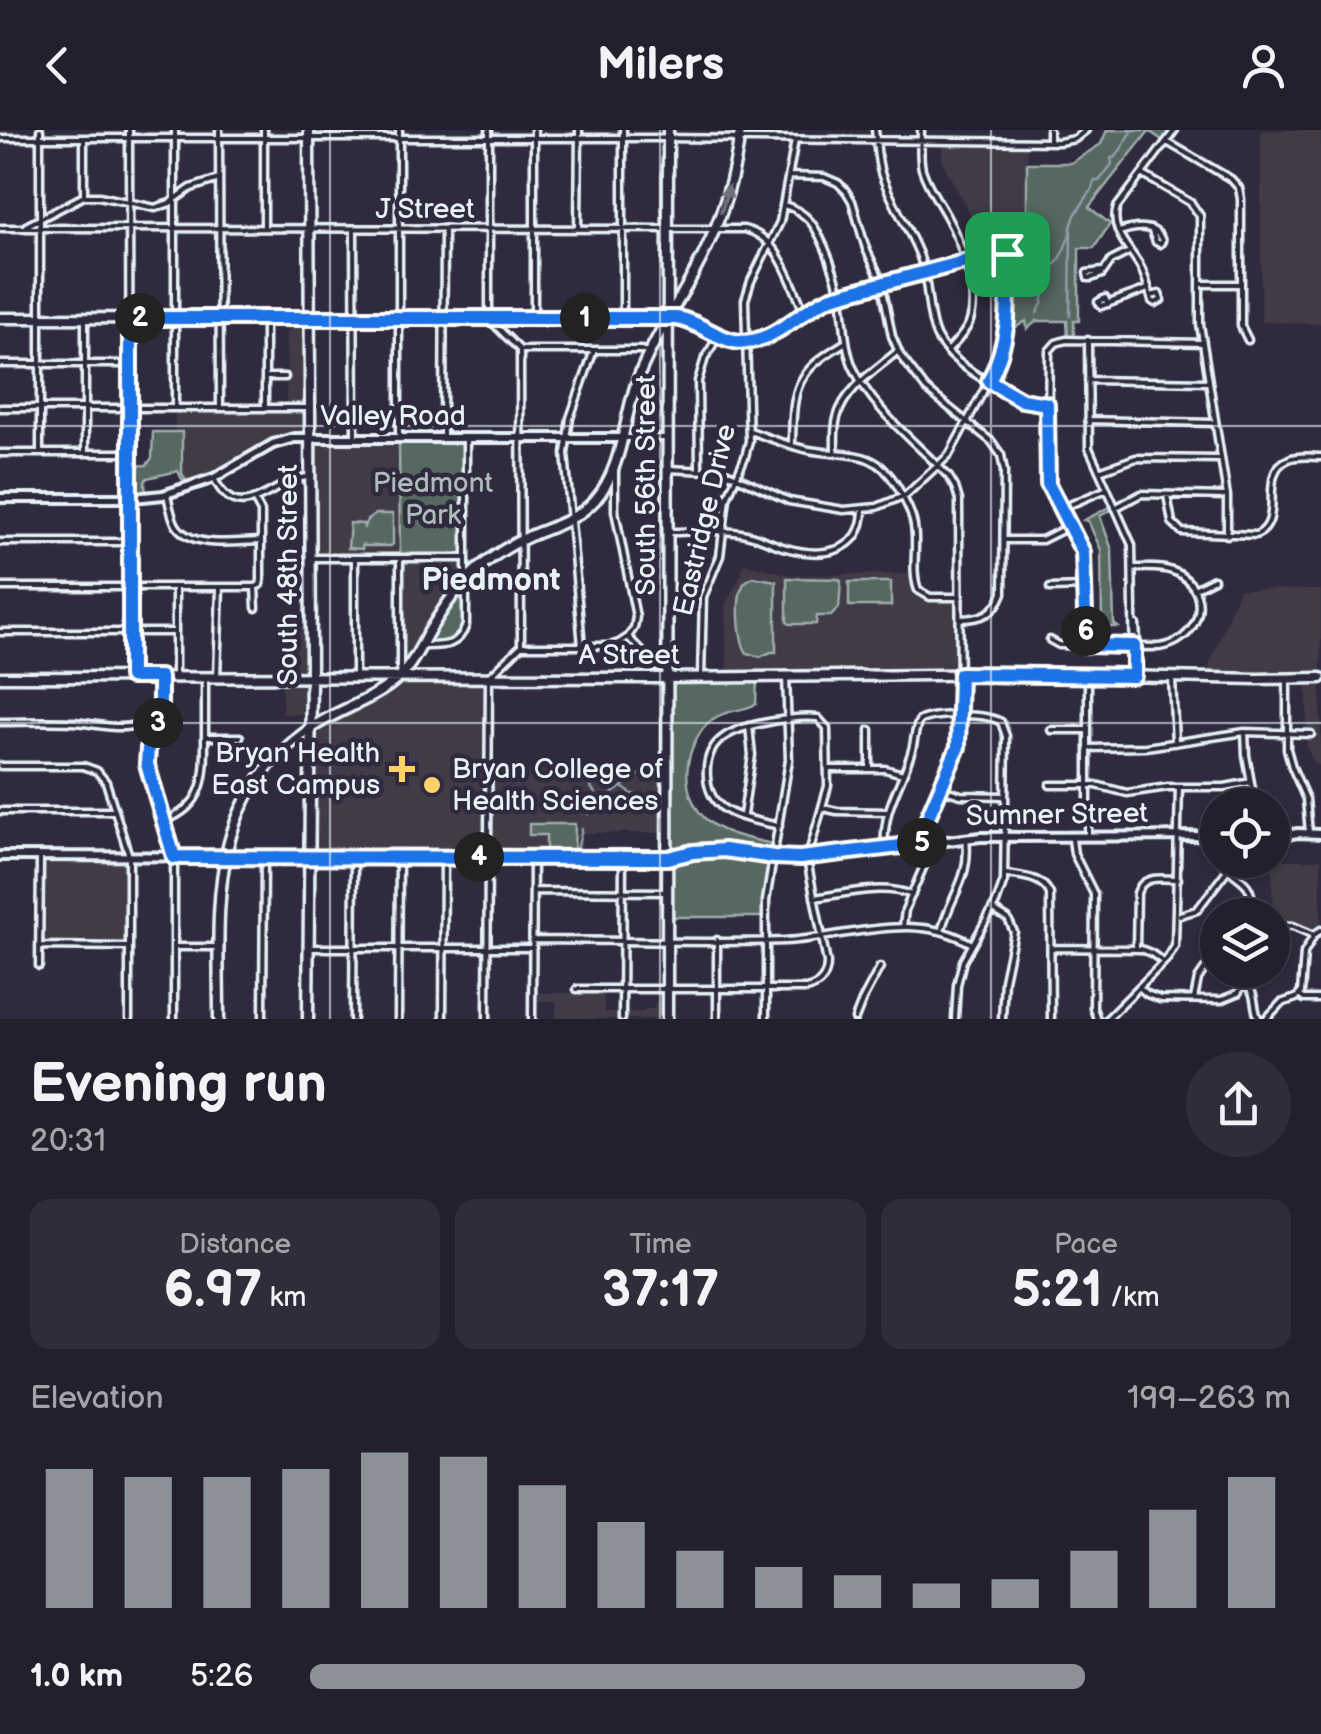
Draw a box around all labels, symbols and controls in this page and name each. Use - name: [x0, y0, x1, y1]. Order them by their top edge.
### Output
- icon: back: [30, 38, 85, 93]
- text: Milers: [597, 38, 724, 93]
- icon: person: [1236, 38, 1291, 93]
- one-way arrow: [718, 184, 733, 214]
- street label: J Street: [375, 193, 475, 226]
- pin: [965, 212, 1050, 297]
- icon: arrive: [980, 227, 1035, 282]
- pin: 2: [115, 293, 165, 343]
- pin: 1: [560, 293, 610, 343]
- text: 2: [132, 301, 148, 334]
- text: 1: [579, 301, 591, 334]
- street label: South 56th Street: [630, 374, 663, 595]
- street label: Valley Road: [320, 400, 466, 433]
- street label: Eastridge Drive: [667, 421, 743, 619]
- street label: South 48th Street: [272, 464, 305, 686]
- park label: Piedmont Park: [373, 467, 494, 532]
- district label: Piedmont: [421, 561, 561, 600]
- pin: 6: [1061, 606, 1111, 656]
- text: 6: [1078, 614, 1094, 647]
- street label: A Street: [579, 639, 680, 672]
- pin: 3: [133, 698, 183, 748]
- text: 3: [150, 706, 166, 739]
- place label: Bryan Health East Campus: [211, 737, 380, 802]
- place label: Bryan College of Health Sciences: [452, 753, 664, 818]
- marker: Bryan Health East Campus: [389, 756, 415, 782]
- marker: Bryan College of Health Sciences: [421, 774, 443, 796]
- map controls: [1200, 788, 1290, 988]
- button: locate: [1200, 788, 1290, 878]
- street label: Sumner Street: [966, 797, 1149, 833]
- pin: 5: [897, 818, 947, 868]
- text: 5: [914, 826, 930, 859]
- pin: 4: [454, 832, 504, 882]
- text: 4: [471, 840, 487, 873]
- button: layers: [1200, 898, 1290, 988]
- text: Evening run: [30, 1051, 327, 1118]
- button: share: [1186, 1052, 1291, 1157]
- text: 20:31: [30, 1122, 106, 1161]
- text: Distance: [179, 1228, 291, 1261]
- text: Time: [629, 1228, 692, 1261]
- text: Pace: [1054, 1228, 1118, 1261]
- text: 6.97: [164, 1261, 262, 1321]
- text: 37:17: [602, 1261, 719, 1321]
- text: 5:21: [1012, 1261, 1103, 1321]
- text: km: [262, 1281, 306, 1314]
- text: /km: [1103, 1281, 1160, 1314]
- text: Elevation: [30, 1379, 163, 1418]
- text: 199–263 m: [1127, 1379, 1291, 1418]
- text: 1.0 km: [30, 1657, 123, 1696]
- text: 5:26: [190, 1657, 253, 1696]

